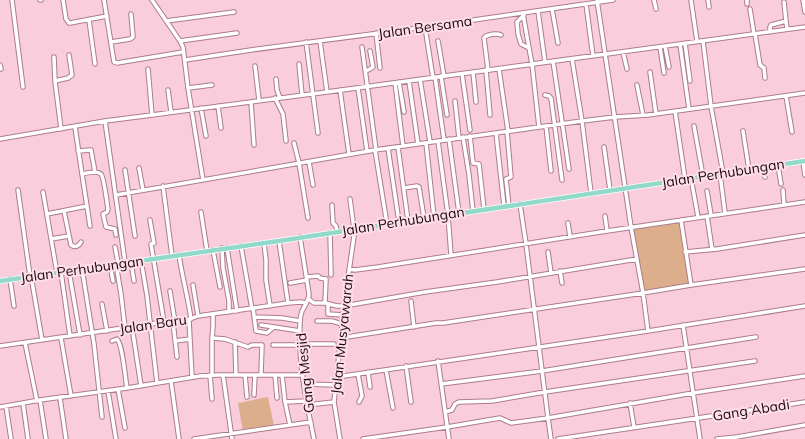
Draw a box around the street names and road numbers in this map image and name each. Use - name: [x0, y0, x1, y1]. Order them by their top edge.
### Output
- street label: Jalan Bersama: [377, 11, 473, 43]
- street label: Jalan Perhubungan: [660, 154, 786, 192]
- street label: Jalan Perhubungan: [340, 202, 466, 240]
- street label: Jalan Perhubungan: [19, 251, 145, 287]
- street label: Jalan Musyawarah: [327, 273, 357, 395]
- street label: Jalan Baru: [118, 310, 188, 338]
- street label: Gang Mesjid: [292, 332, 318, 414]
- street label: Gang Abadi: [711, 395, 791, 425]

